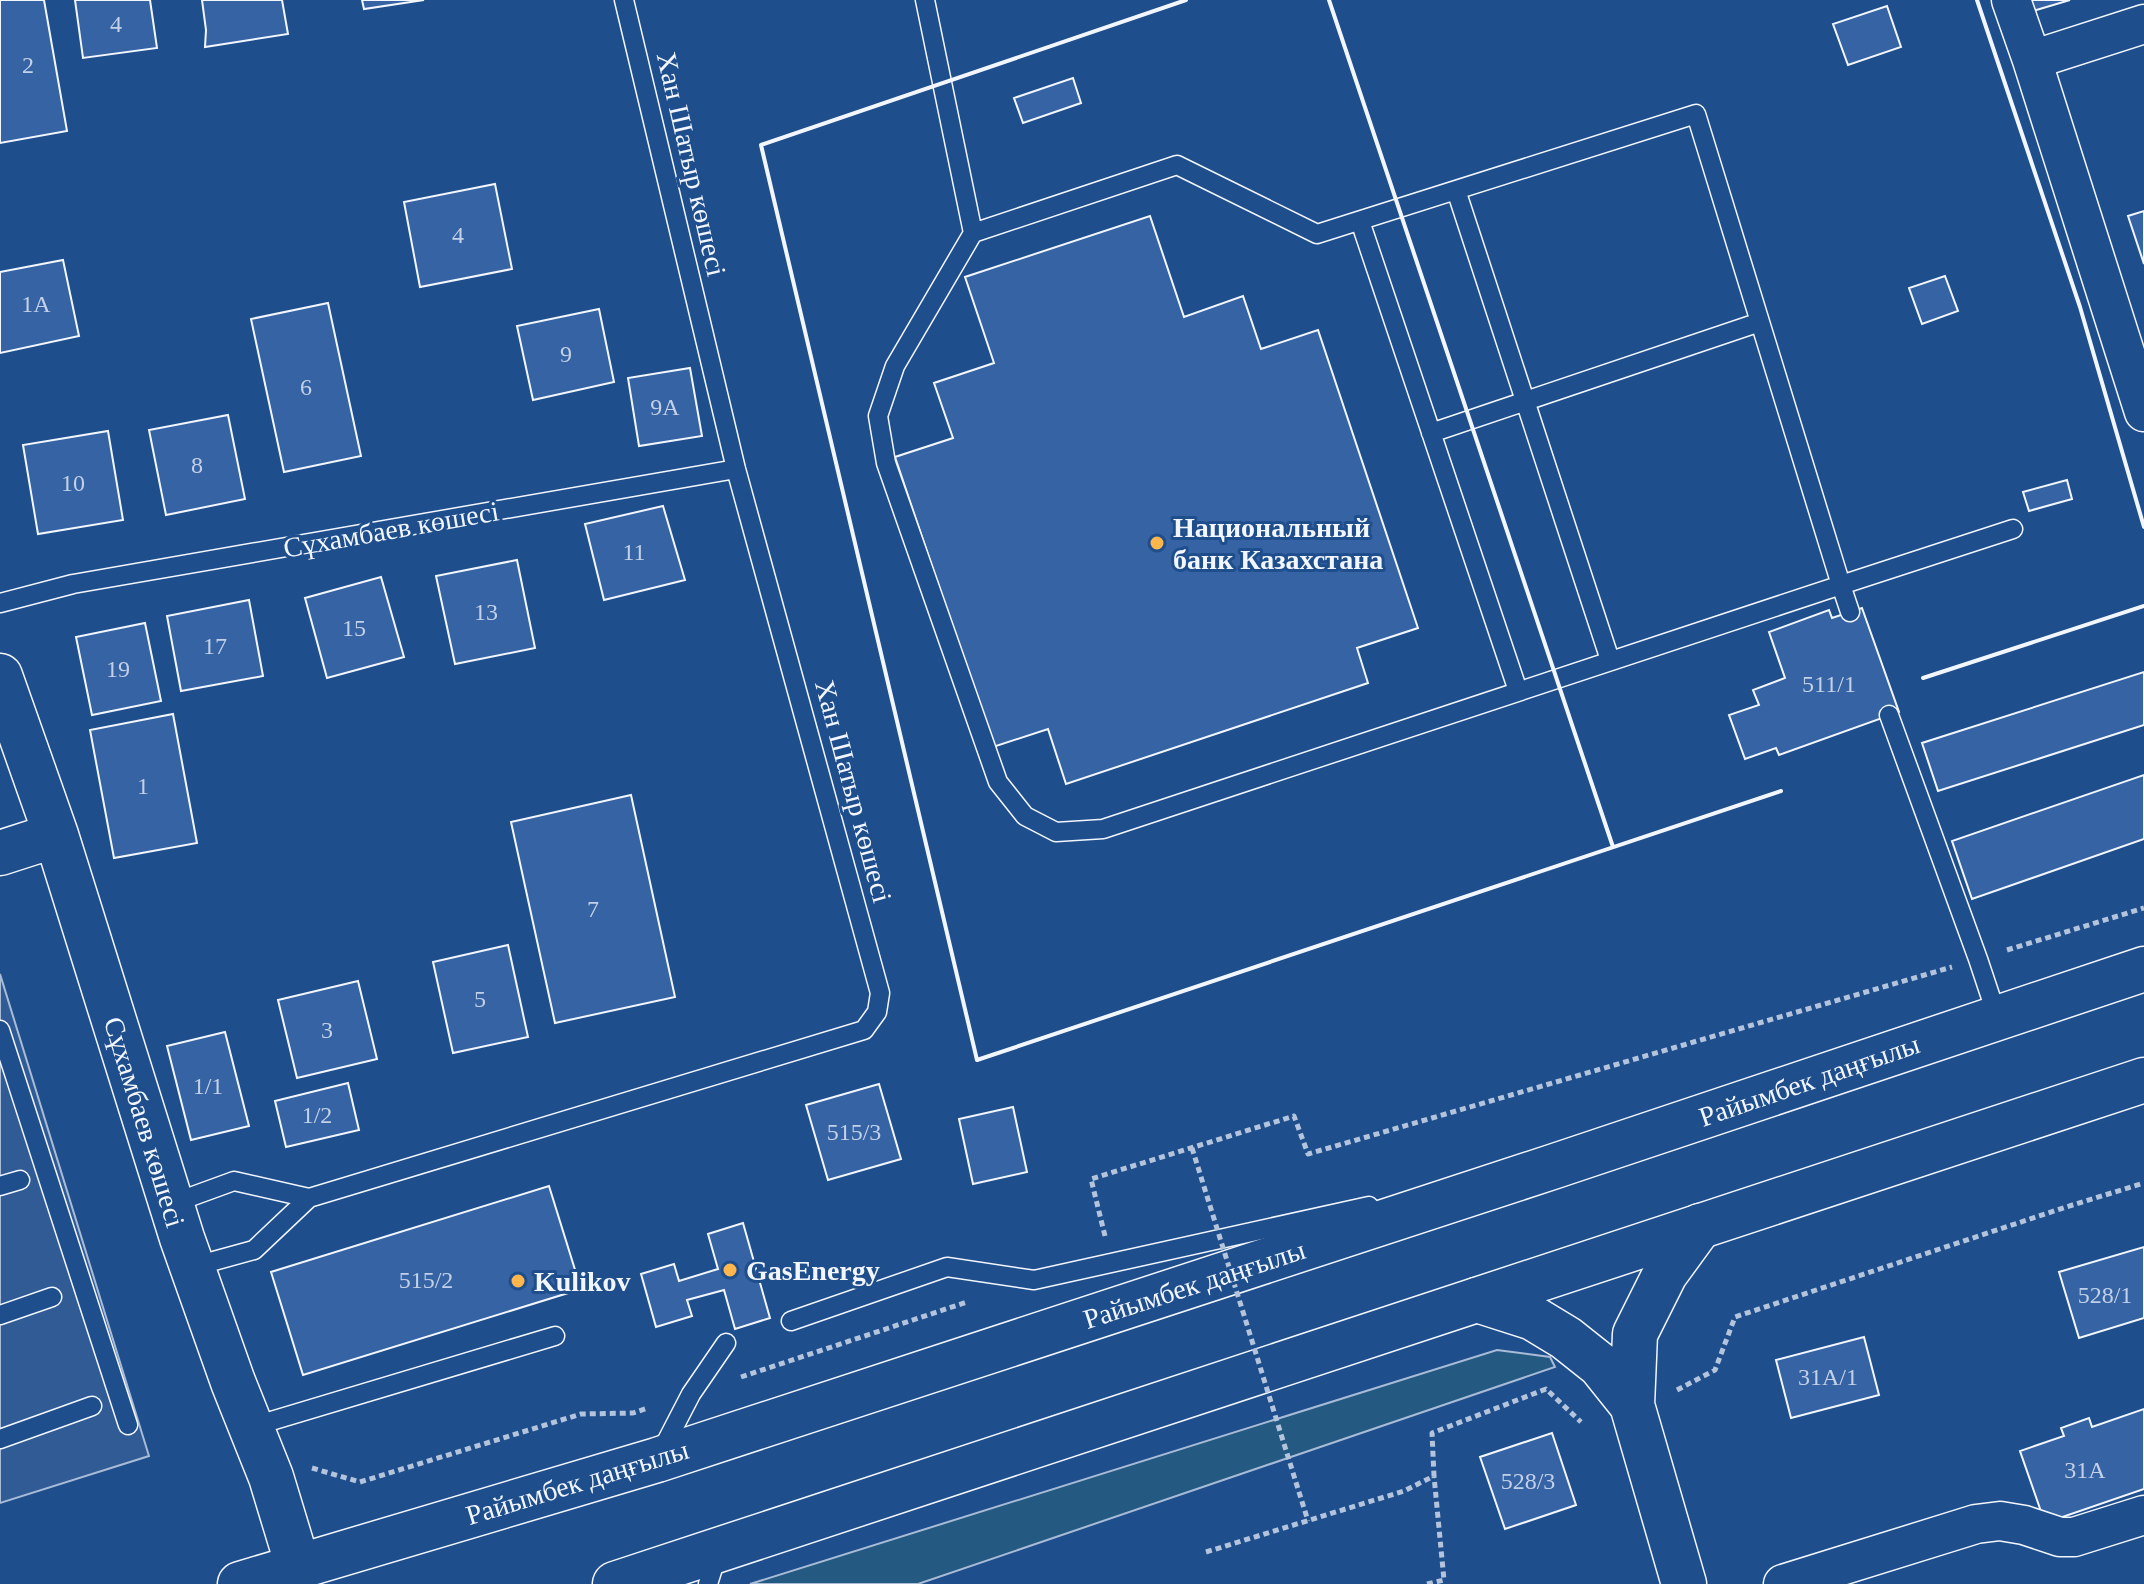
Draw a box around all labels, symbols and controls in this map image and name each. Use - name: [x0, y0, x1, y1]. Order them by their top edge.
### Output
- house number: 4: [110, 11, 122, 37]
- street label: Хан Шатыр көшесі: [651, 49, 732, 279]
- house number: 2: [22, 52, 34, 78]
- house number: 4: [452, 222, 464, 248]
- house number: 1А: [21, 291, 51, 317]
- house number: 9: [560, 341, 572, 367]
- house number: 6: [300, 374, 312, 400]
- house number: 9А: [650, 394, 680, 420]
- house number: 8: [191, 452, 203, 478]
- house number: 10: [61, 470, 85, 496]
- street label: Сұхамбаев көшесі: [281, 495, 501, 564]
- place label: Национальный банк Казахстана: [1173, 512, 1383, 575]
- marker: Национальный банк Казахстана: [1148, 534, 1166, 552]
- house number: 11: [622, 539, 646, 565]
- house number: 13: [474, 599, 498, 625]
- house number: 15: [342, 615, 366, 641]
- house number: 17: [203, 633, 227, 659]
- house number: 19: [106, 656, 130, 682]
- house number: 511/1: [1802, 671, 1856, 697]
- street label: Хан Шатыр көшесі: [809, 676, 898, 906]
- house number: 1: [137, 773, 149, 799]
- house number: 7: [587, 896, 599, 922]
- house number: 5: [474, 986, 486, 1012]
- street label: Сұхамбаев көшесі: [98, 1013, 191, 1231]
- house number: 3: [321, 1017, 333, 1043]
- street label: Райымбек даңғылы: [1695, 1028, 1924, 1133]
- house number: 1/1: [193, 1073, 223, 1099]
- house number: 1/2: [302, 1102, 332, 1128]
- house number: 515/3: [827, 1119, 881, 1145]
- street label: Райымбек даңғылы: [1079, 1234, 1309, 1335]
- place label: GasEnergy: [746, 1255, 880, 1286]
- marker: GasEnergy: [721, 1261, 739, 1279]
- place label: Kulikov: [534, 1266, 630, 1297]
- house number: 515/2: [399, 1267, 453, 1293]
- marker: Kulikov: [509, 1272, 527, 1290]
- house number: 528/1: [2078, 1282, 2132, 1308]
- house number: 31А/1: [1798, 1364, 1858, 1390]
- street label: Райымбек даңғылы: [462, 1434, 692, 1531]
- house number: 31А: [2064, 1457, 2106, 1483]
- house number: 528/3: [1501, 1468, 1555, 1494]

